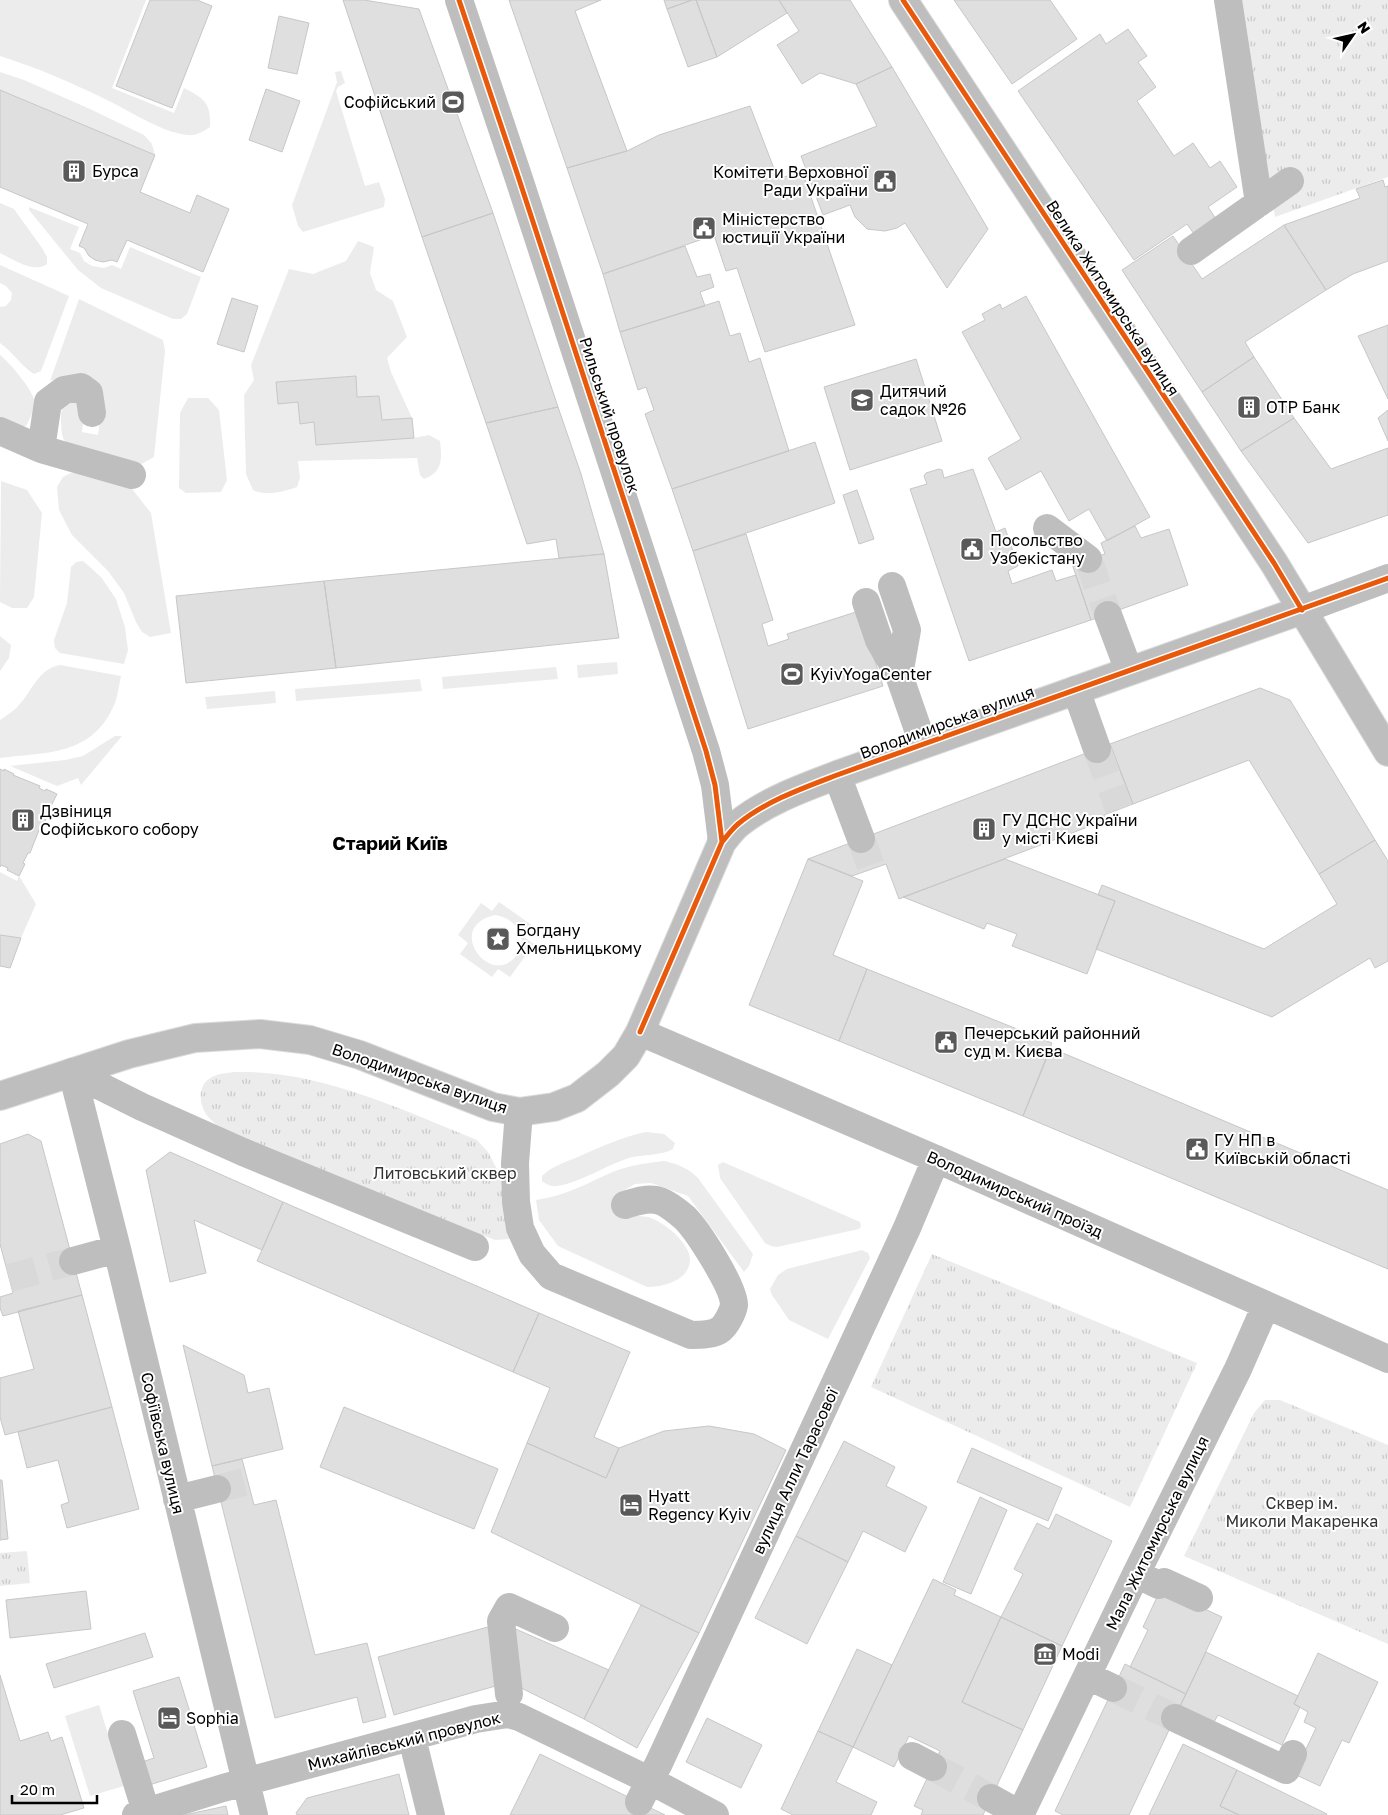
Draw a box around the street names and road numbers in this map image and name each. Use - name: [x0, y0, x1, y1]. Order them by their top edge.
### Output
- street label: Велика Житомирська вулиця: [1042, 196, 1184, 400]
- street label: Рильський провулок: [575, 335, 645, 495]
- street label: Володимирська вулиця: [857, 681, 1037, 763]
- street label: Володимирська вулиця: [330, 1039, 510, 1117]
- street label: Володимирський проїзд: [924, 1146, 1106, 1242]
- street label: Софіївська вулиця: [137, 1370, 189, 1516]
- street label: вулиця Алли Тарасової: [748, 1384, 843, 1557]
- street label: Мала Житомирська вулиця: [1101, 1433, 1213, 1633]
- street label: Михайлівський провулок: [305, 1707, 503, 1775]

